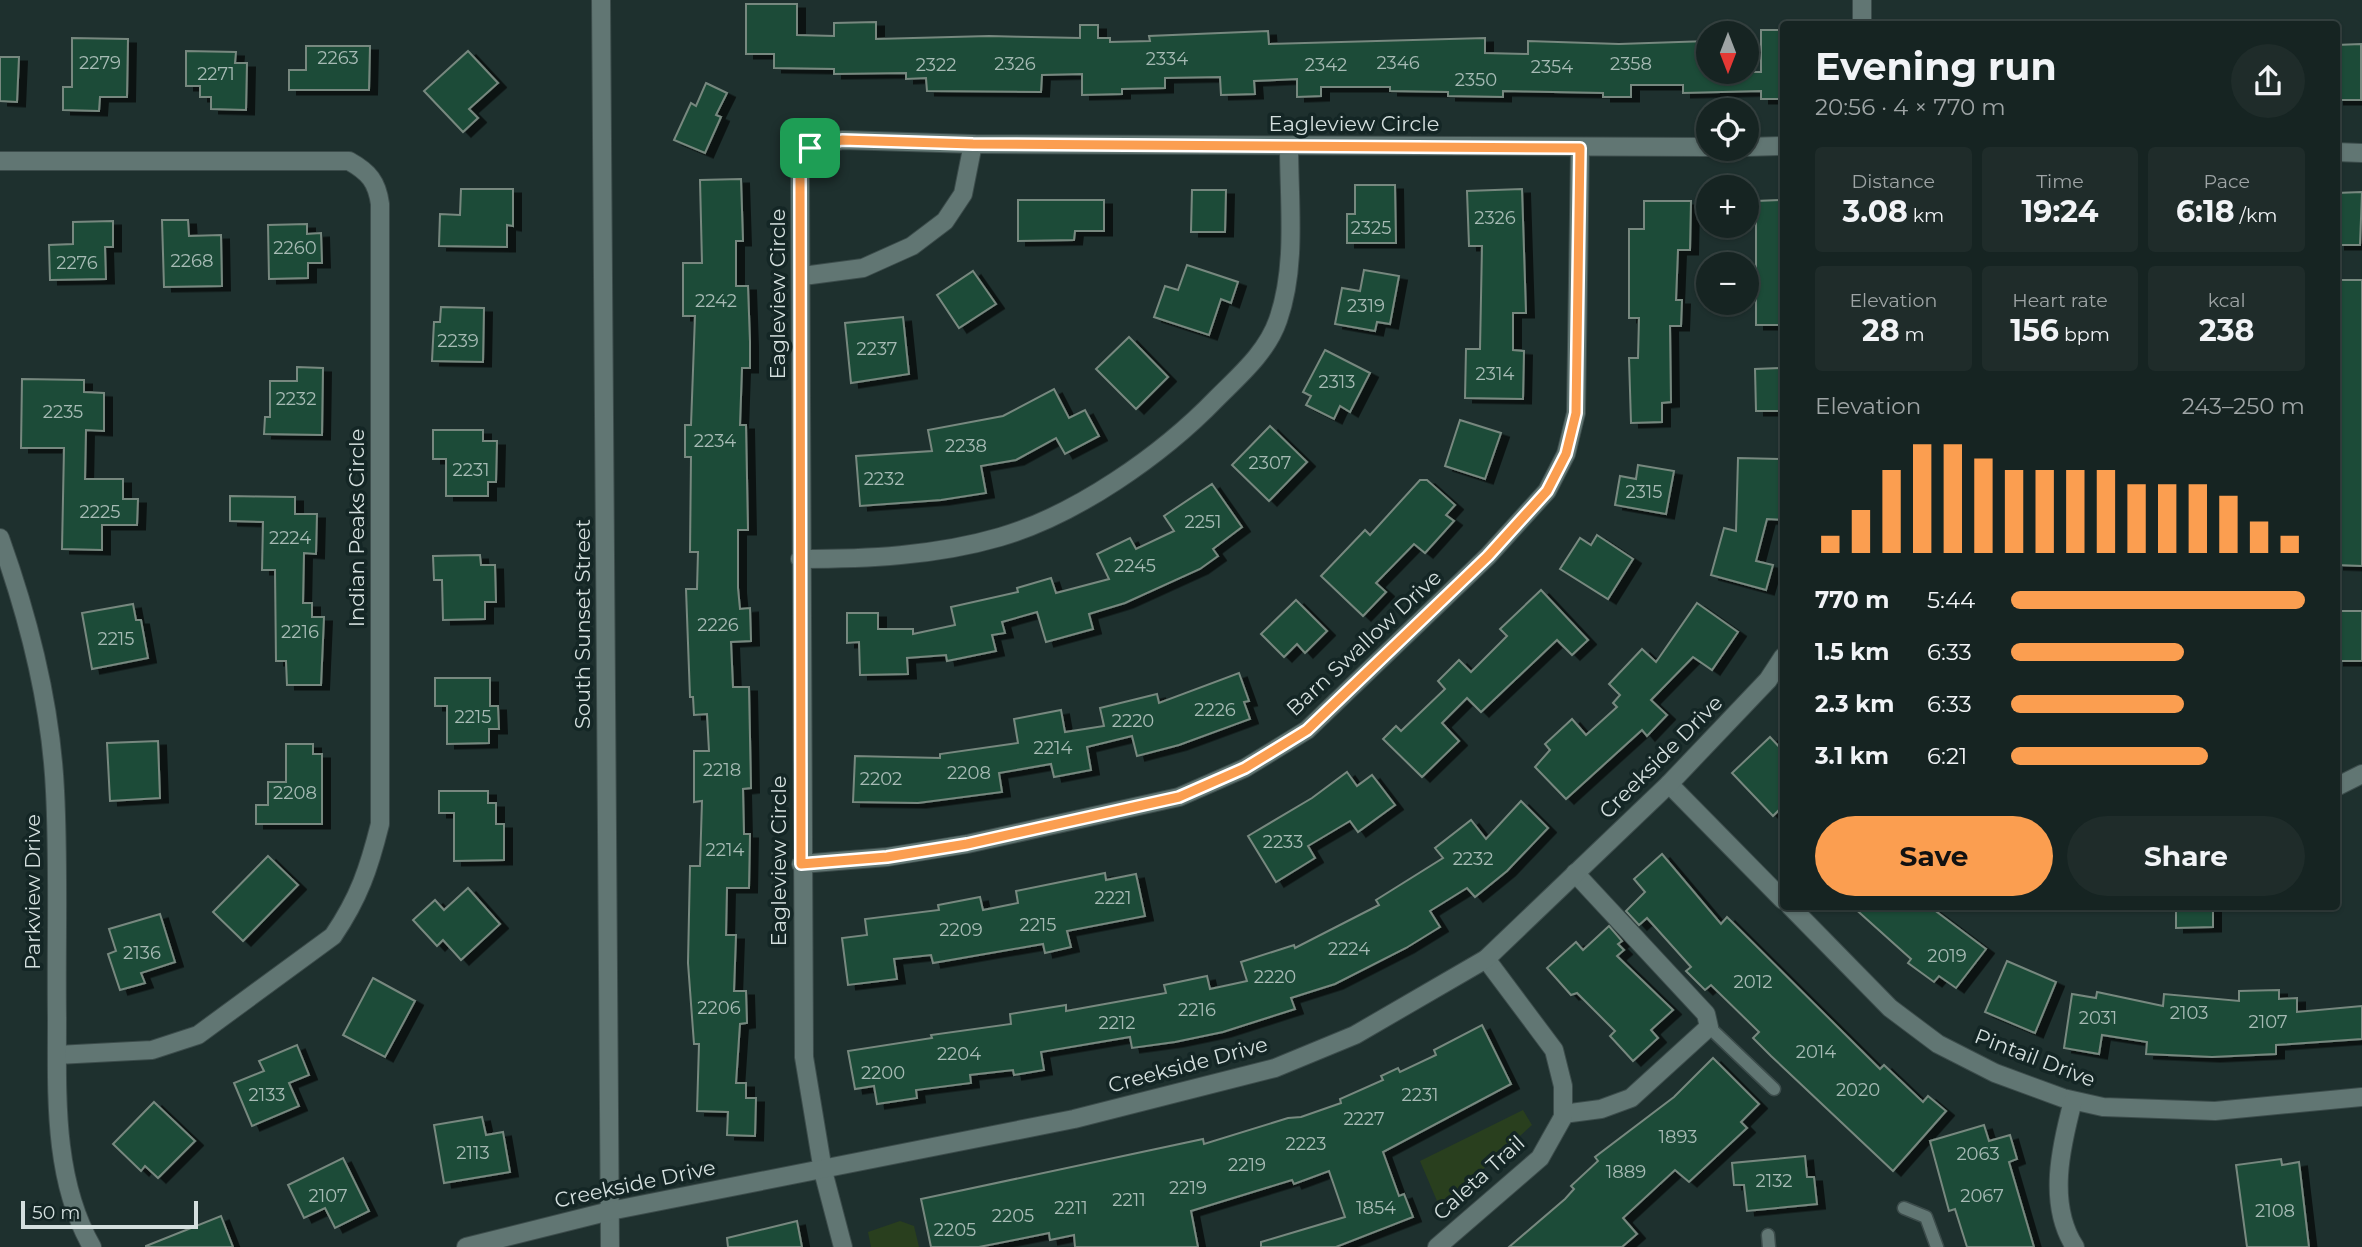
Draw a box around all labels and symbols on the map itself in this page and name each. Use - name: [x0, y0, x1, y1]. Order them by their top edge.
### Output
- north arrow: [1696, 21, 1759, 84]
- house number: 2263: [317, 47, 359, 69]
- house number: 2334: [1146, 48, 1188, 70]
- house number: 2279: [79, 52, 121, 74]
- house number: 2346: [1376, 52, 1420, 74]
- house number: 2326: [994, 53, 1036, 75]
- house number: 2358: [1610, 53, 1652, 75]
- house number: 2322: [916, 54, 956, 76]
- house number: 2342: [1305, 54, 1347, 76]
- house number: 2354: [1531, 56, 1573, 78]
- house number: 2271: [197, 63, 235, 85]
- house number: 2350: [1455, 69, 1497, 91]
- street label: Eagleview Circle: [1269, 111, 1439, 136]
- pin: [780, 118, 840, 178]
- house number: 2326: [1474, 207, 1516, 229]
- street label: Eagleview Circle: [765, 209, 790, 379]
- house number: 2325: [1351, 217, 1391, 239]
- house number: 2260: [273, 237, 317, 259]
- house number: 2268: [171, 250, 213, 272]
- house number: 2276: [56, 252, 98, 274]
- house number: 2242: [695, 290, 737, 312]
- house number: 2319: [1347, 295, 1385, 317]
- house number: 2239: [437, 330, 479, 352]
- house number: 2237: [857, 338, 897, 360]
- house number: 2314: [1476, 363, 1514, 385]
- house number: 2313: [1318, 371, 1356, 393]
- house number: 2232: [276, 388, 316, 410]
- house number: 2235: [43, 401, 83, 423]
- street label: Indian Peaks Circle: [344, 429, 369, 627]
- house number: 2234: [694, 430, 736, 452]
- house number: 2238: [945, 435, 987, 457]
- house number: 2307: [1249, 452, 1291, 474]
- house number: 2231: [452, 459, 490, 481]
- house number: 2232: [864, 468, 904, 490]
- house number: 2315: [1625, 481, 1663, 503]
- house number: 2225: [80, 501, 120, 523]
- house number: 2251: [1184, 511, 1222, 533]
- street label: South Sunset Street: [570, 519, 595, 729]
- house number: 2224: [269, 527, 311, 549]
- house number: 2245: [1114, 555, 1156, 577]
- street label: Barn Swallow Drive: [1281, 564, 1446, 721]
- house number: 2226: [697, 614, 739, 636]
- house number: 2216: [281, 621, 319, 643]
- house number: 2215: [97, 628, 135, 650]
- street label: Creekside Drive: [1594, 690, 1727, 823]
- house number: 2226: [1194, 699, 1236, 721]
- house number: 2215: [454, 706, 492, 728]
- house number: 2220: [1112, 710, 1154, 732]
- house number: 2214: [1034, 737, 1073, 759]
- house number: 2218: [703, 759, 741, 781]
- house number: 2208: [947, 762, 991, 784]
- house number: 2202: [860, 768, 902, 790]
- street label: Eagleview Circle: [766, 776, 791, 946]
- house number: 2208: [273, 782, 317, 804]
- street label: Parkview Drive: [20, 814, 45, 970]
- house number: 2233: [1263, 831, 1303, 853]
- house number: 2214: [706, 839, 745, 861]
- house number: 2232: [1453, 848, 1493, 870]
- house number: 2221: [1094, 887, 1132, 909]
- house number: 2215: [1019, 914, 1057, 936]
- house number: 2209: [939, 919, 983, 941]
- house number: 2224: [1328, 938, 1370, 960]
- house number: 2136: [123, 942, 161, 964]
- house number: 2019: [1927, 945, 1967, 967]
- house number: 2220: [1254, 966, 1296, 988]
- house number: 2012: [1734, 971, 1772, 993]
- house number: 2206: [697, 997, 741, 1019]
- house number: 2216: [1178, 999, 1216, 1021]
- house number: 2103: [2170, 1002, 2208, 1024]
- house number: 2031: [2079, 1007, 2117, 1029]
- house number: 2107: [2248, 1011, 2288, 1033]
- house number: 2212: [1098, 1012, 1136, 1034]
- street label: Pintail Drive: [1971, 1023, 2099, 1092]
- street label: Creekside Drive: [1105, 1031, 1270, 1098]
- house number: 2014: [1796, 1041, 1836, 1063]
- house number: 2204: [937, 1043, 981, 1065]
- house number: 2200: [861, 1062, 905, 1084]
- house number: 2020: [1836, 1079, 1880, 1101]
- house number: 2133: [249, 1084, 285, 1106]
- house number: 2231: [1401, 1084, 1439, 1106]
- house number: 2227: [1343, 1108, 1385, 1130]
- house number: 1893: [1659, 1126, 1697, 1148]
- street label: Caleta Trail: [1428, 1130, 1530, 1225]
- house number: 2223: [1286, 1133, 1326, 1155]
- house number: 2113: [456, 1142, 490, 1164]
- house number: 2063: [1956, 1143, 2000, 1165]
- street label: Creekside Drive: [552, 1154, 718, 1213]
- house number: 2219: [1228, 1154, 1266, 1176]
- house number: 1889: [1606, 1161, 1646, 1183]
- house number: 2132: [1755, 1170, 1793, 1192]
- house number: 2219: [1169, 1177, 1207, 1199]
- house number: 2107: [308, 1185, 348, 1207]
- house number: 2067: [1960, 1185, 2004, 1207]
- house number: 2211: [1112, 1189, 1146, 1211]
- house number: 2211: [1054, 1197, 1088, 1219]
- house number: 1854: [1356, 1197, 1396, 1219]
- scale bar: [21, 1198, 198, 1230]
- house number: 2108: [2255, 1200, 2295, 1222]
- house number: 2205: [992, 1205, 1034, 1227]
- house number: 2205: [934, 1219, 976, 1241]

